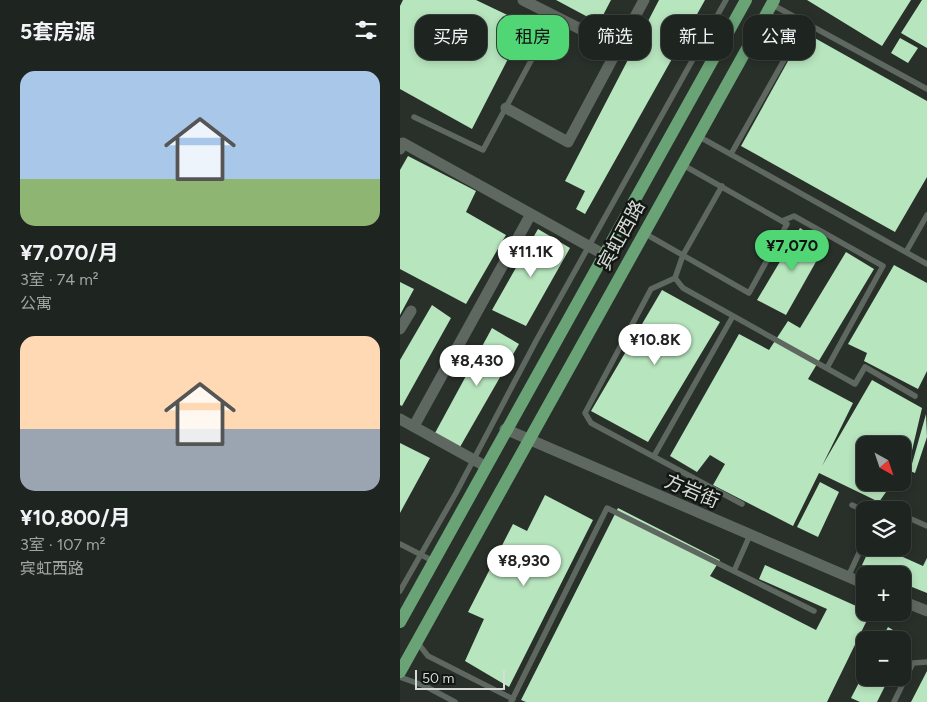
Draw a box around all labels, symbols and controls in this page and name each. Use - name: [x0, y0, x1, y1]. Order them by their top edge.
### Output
- chip: 买房: [415, 15, 487, 60]
- chip: 租房: [497, 15, 569, 60]
- chip: 筛选: [579, 15, 651, 60]
- chip: 新上: [661, 15, 733, 60]
- chip: 公寓: [743, 15, 815, 60]
- icon: filters: [352, 16, 380, 44]
- text: 5套房源: [20, 19, 95, 44]
- icon: home: [155, 104, 245, 194]
- street label: 宾虹西路: [593, 196, 649, 274]
- pin: ¥7,070: [751, 230, 833, 272]
- pin: ¥11.1K: [490, 236, 572, 278]
- text: ¥7,070: [766, 236, 818, 255]
- text: ¥7,070/月: [20, 240, 119, 265]
- text: ¥11.1K: [509, 242, 553, 261]
- text: 3室 · 74 m²: [20, 270, 99, 289]
- text: 公寓: [20, 294, 52, 313]
- pin: ¥10.8K: [614, 324, 696, 366]
- text: ¥10.8K: [629, 330, 681, 349]
- pin: ¥8,430: [436, 344, 518, 387]
- text: ¥8,430: [451, 351, 503, 370]
- icon: home: [155, 369, 245, 459]
- north arrow: [856, 436, 911, 491]
- map controls: [856, 436, 911, 686]
- street label: 方岩街: [661, 469, 723, 513]
- button: layers: [856, 501, 911, 556]
- text: ¥10,800/月: [20, 505, 131, 530]
- text: 3室 · 107 m²: [20, 535, 105, 554]
- pin: ¥8,930: [483, 544, 565, 587]
- text: ¥8,930: [498, 551, 550, 570]
- text: 宾虹西路: [20, 559, 84, 578]
- button: +: [856, 566, 911, 621]
- button: −: [856, 631, 911, 686]
- scale bar: [415, 667, 505, 690]
- text: 50 m: [422, 670, 454, 687]

